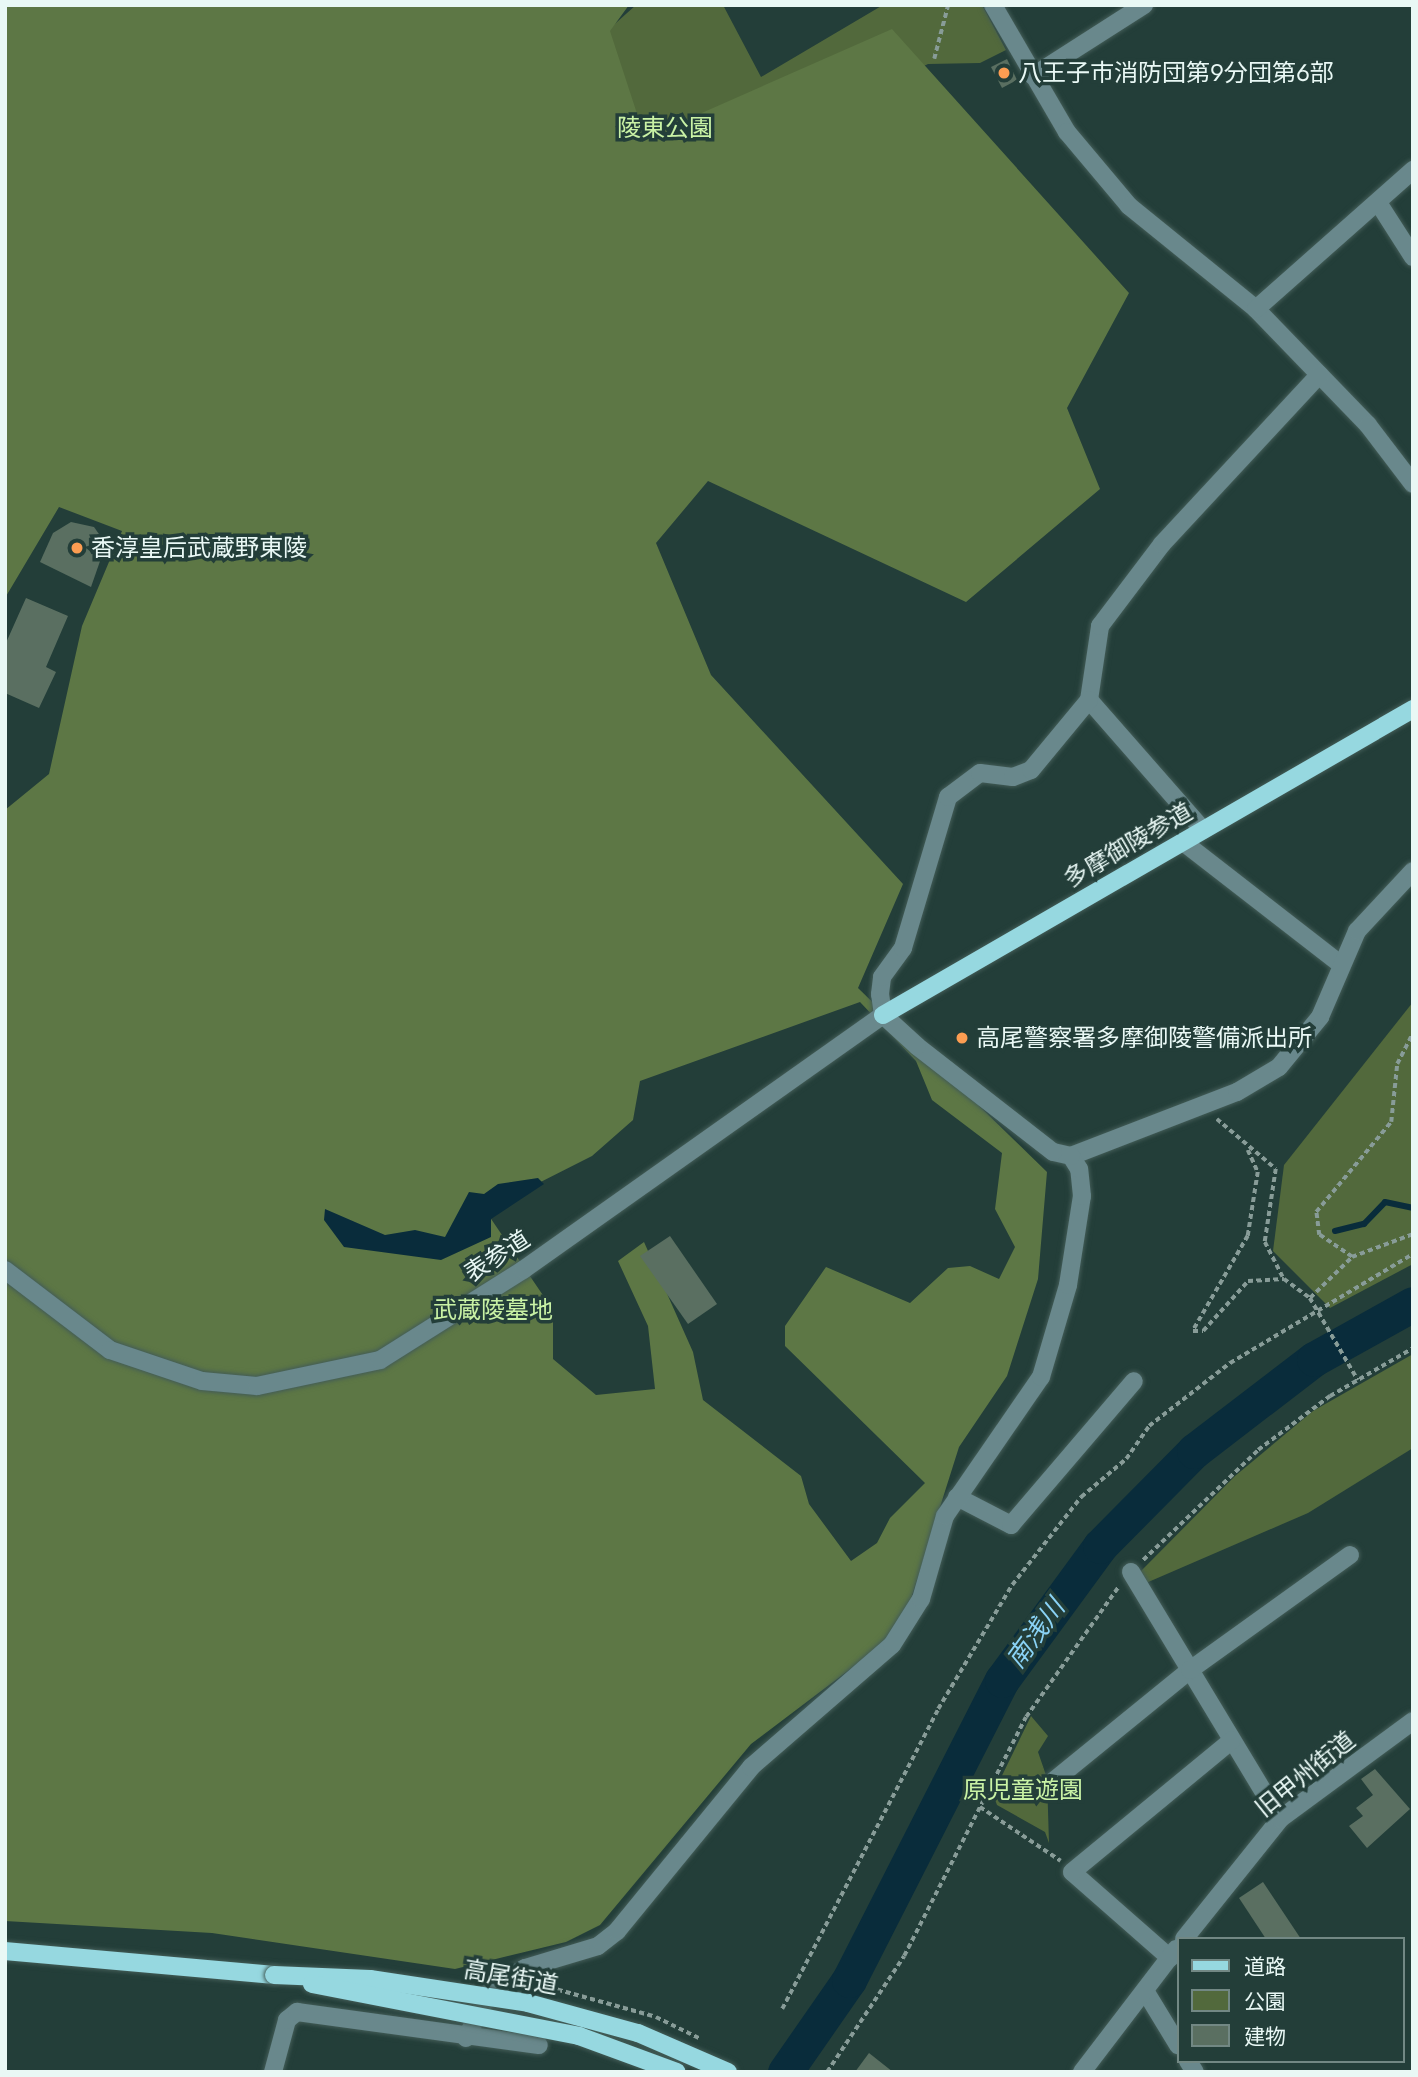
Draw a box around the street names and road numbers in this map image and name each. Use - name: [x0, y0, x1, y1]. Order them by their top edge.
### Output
- street label: 多摩御陵参道: [1058, 797, 1198, 893]
- street label: 表参道: [459, 1224, 535, 1288]
- street label: 旧甲州街道: [1249, 1725, 1361, 1823]
- street label: 高尾街道: [461, 1954, 561, 2000]

